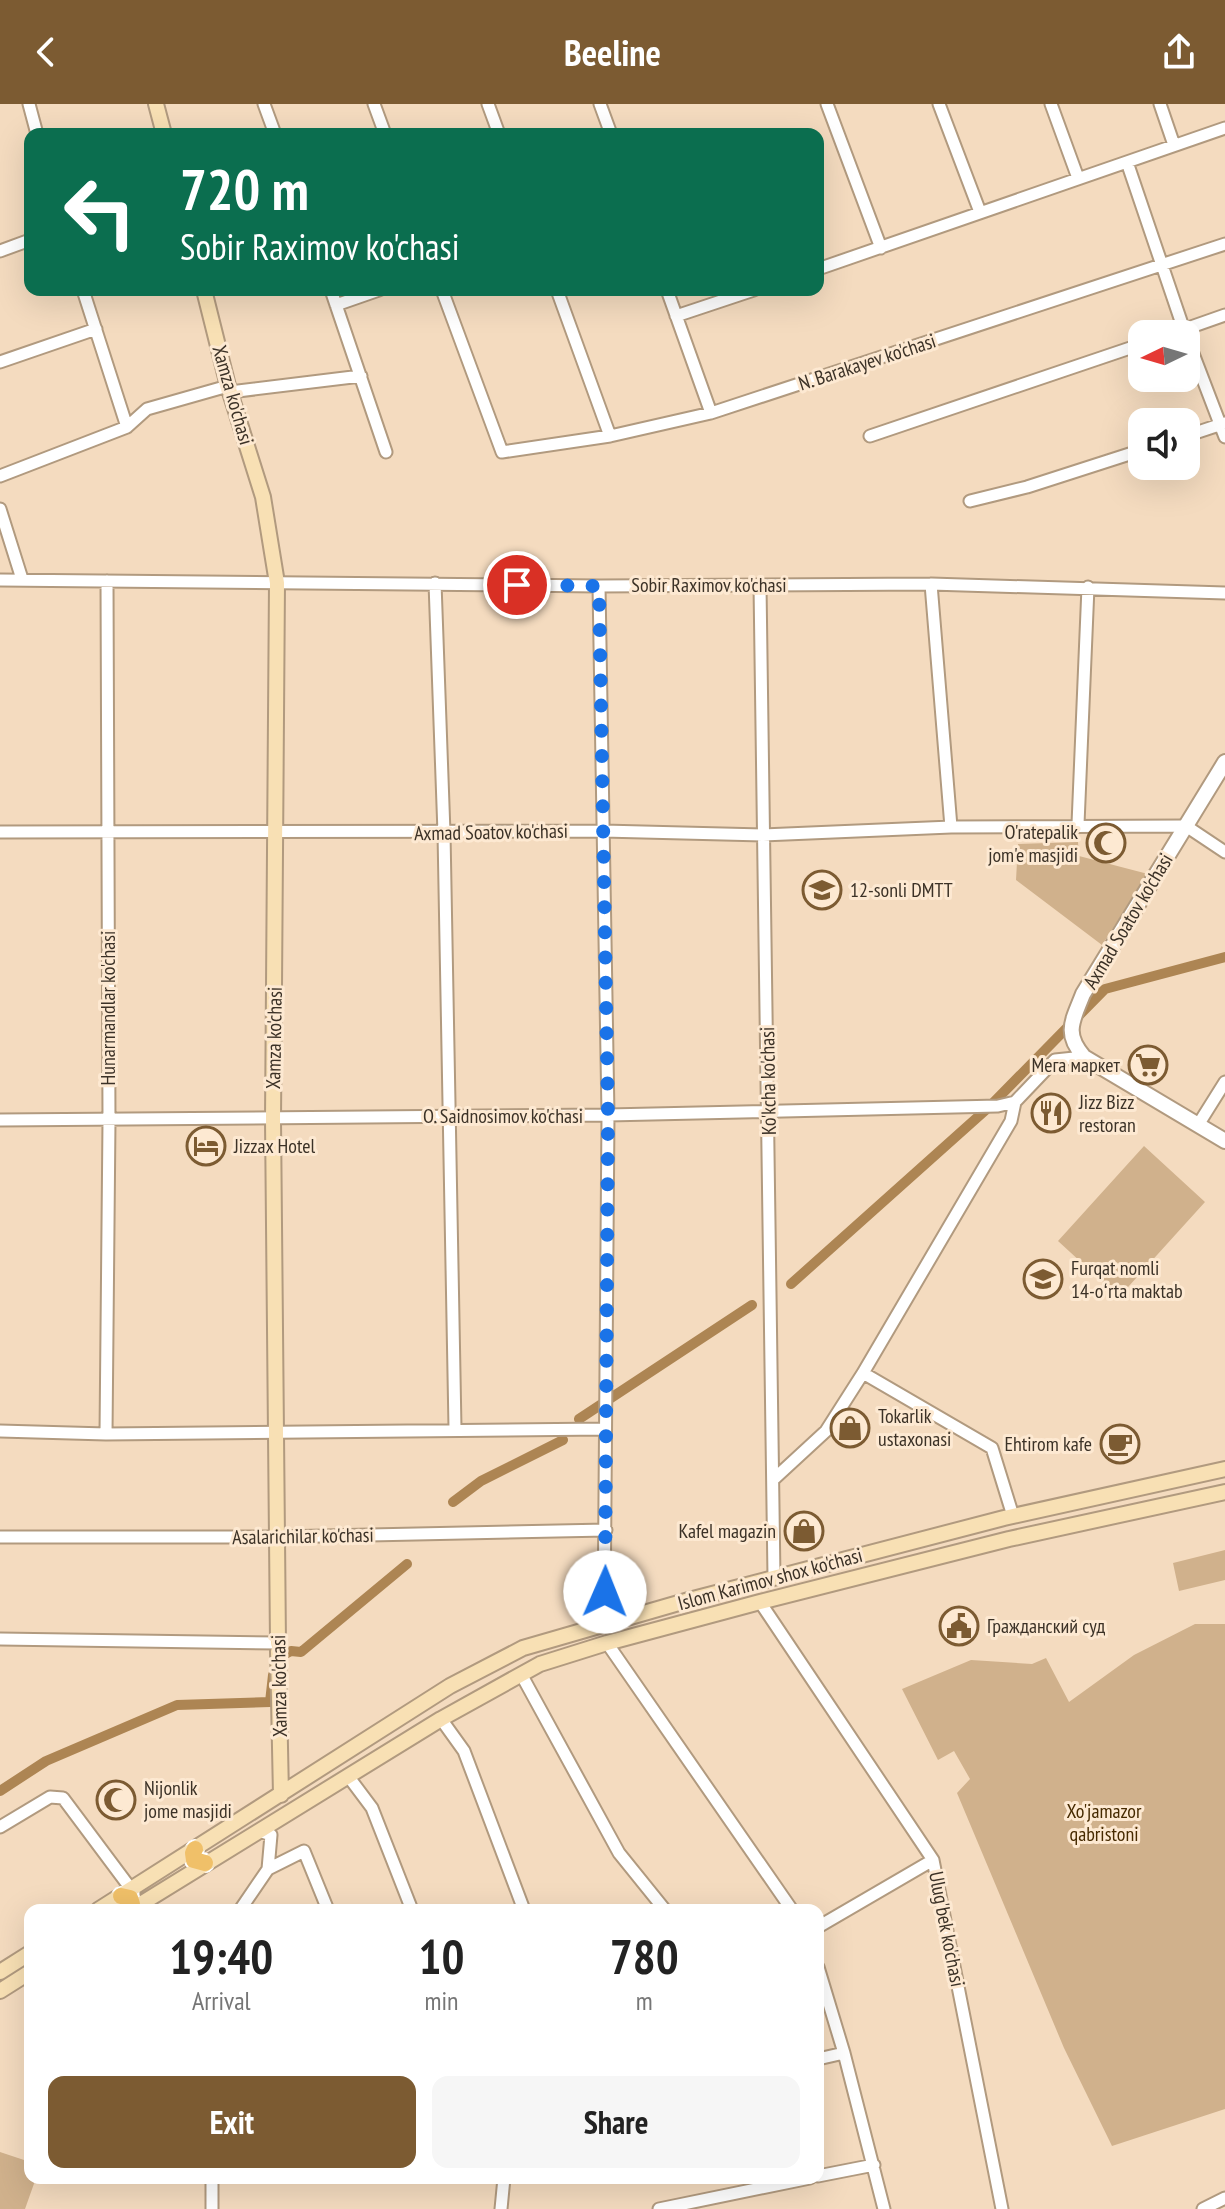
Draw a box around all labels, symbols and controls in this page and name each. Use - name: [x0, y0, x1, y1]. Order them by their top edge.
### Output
- text: Beeline: [564, 29, 661, 76]
- icon: back: [24, 30, 68, 74]
- icon: share: [1157, 30, 1201, 74]
- text: 720 m: [180, 153, 309, 225]
- icon: left: [48, 160, 152, 264]
- text: Sobir Raximov ko'chasi: [180, 223, 460, 270]
- north arrow: [1128, 320, 1200, 392]
- map controls: [1128, 320, 1200, 480]
- street label: N. Barakayev ko'chasi: [795, 328, 939, 396]
- street label: Xamza ko'chasi: [206, 342, 260, 448]
- button: sound: [1128, 408, 1200, 480]
- pin: [483, 551, 551, 619]
- icon: arrive: [495, 563, 539, 607]
- street label: Sobir Raximov ko'chasi: [631, 572, 787, 598]
- street label: Axmad Soatov ko'chasi: [414, 818, 568, 846]
- place label: O'ratepalik jom'e masjidi: [988, 819, 1078, 868]
- mosque icon: O'ratepalik jom'e masjidi: [1085, 822, 1127, 864]
- street label: Axmad Soatov ko'chasi: [1077, 848, 1179, 994]
- school or university icon: 12-sonli DMTT: [801, 869, 843, 911]
- place label: 12-sonli DMTT: [850, 877, 953, 903]
- street label: Hunarmandlar ko'chasi: [95, 931, 121, 1085]
- street label: Xamza ko'chasi: [260, 987, 288, 1089]
- street label: Ko'kcha ko'chasi: [754, 1027, 782, 1135]
- supermarket icon: Мега маркет: [1127, 1044, 1169, 1086]
- place label: Мега маркет: [1031, 1052, 1121, 1078]
- place label: Jizz Bizz restoran: [1078, 1089, 1136, 1138]
- restaurant icon: Jizz Bizz restoran: [1030, 1092, 1072, 1134]
- street label: O. Saidnosimov ko'chasi: [423, 1103, 583, 1129]
- hotel icon: Jizzax Hotel: [185, 1125, 227, 1167]
- place label: Jizzax Hotel: [233, 1133, 316, 1159]
- place label: Furqat nomli 14-oʻrta maktab: [1071, 1255, 1183, 1304]
- school or university icon: Furqat nomli 14-oʻrta maktab: [1022, 1258, 1064, 1300]
- place label: Tokarlik ustaxonasi: [878, 1403, 951, 1452]
- shop icon: Tokarlik ustaxonasi: [829, 1407, 871, 1449]
- cafe icon: Ehtirom kafe: [1099, 1423, 1141, 1465]
- place label: Ehtirom kafe: [1004, 1431, 1092, 1457]
- shop icon: Kafel magazin: [783, 1510, 825, 1552]
- place label: Kafel magazin: [678, 1518, 776, 1544]
- street label: Asalarichilar ko'chasi: [232, 1522, 374, 1550]
- street label: Islom Karimov shox ko'chasi: [675, 1542, 865, 1616]
- position arrow: [563, 1550, 647, 1634]
- public building icon: Гражданский суд: [938, 1605, 980, 1647]
- place label: Гражданский суд: [987, 1613, 1105, 1639]
- street label: Xamza ko'chasi: [265, 1635, 293, 1737]
- place label: Nijonlik jome masjidi: [144, 1775, 232, 1824]
- mosque icon: Nijonlik jome masjidi: [95, 1779, 137, 1821]
- park label: Xo'jamazor qabristoni: [1067, 1798, 1142, 1847]
- street label: Ulug'bek ko'chasi: [923, 1869, 971, 1989]
- text: 19:40: [169, 1925, 273, 1987]
- text: 10: [419, 1925, 464, 1987]
- text: 780: [610, 1925, 679, 1987]
- text: Arrival: [192, 1984, 251, 2017]
- text: min: [425, 1984, 458, 2017]
- text: m: [636, 1984, 653, 2017]
- button: Exit: [48, 2076, 416, 2168]
- button: Share: [432, 2076, 800, 2168]

